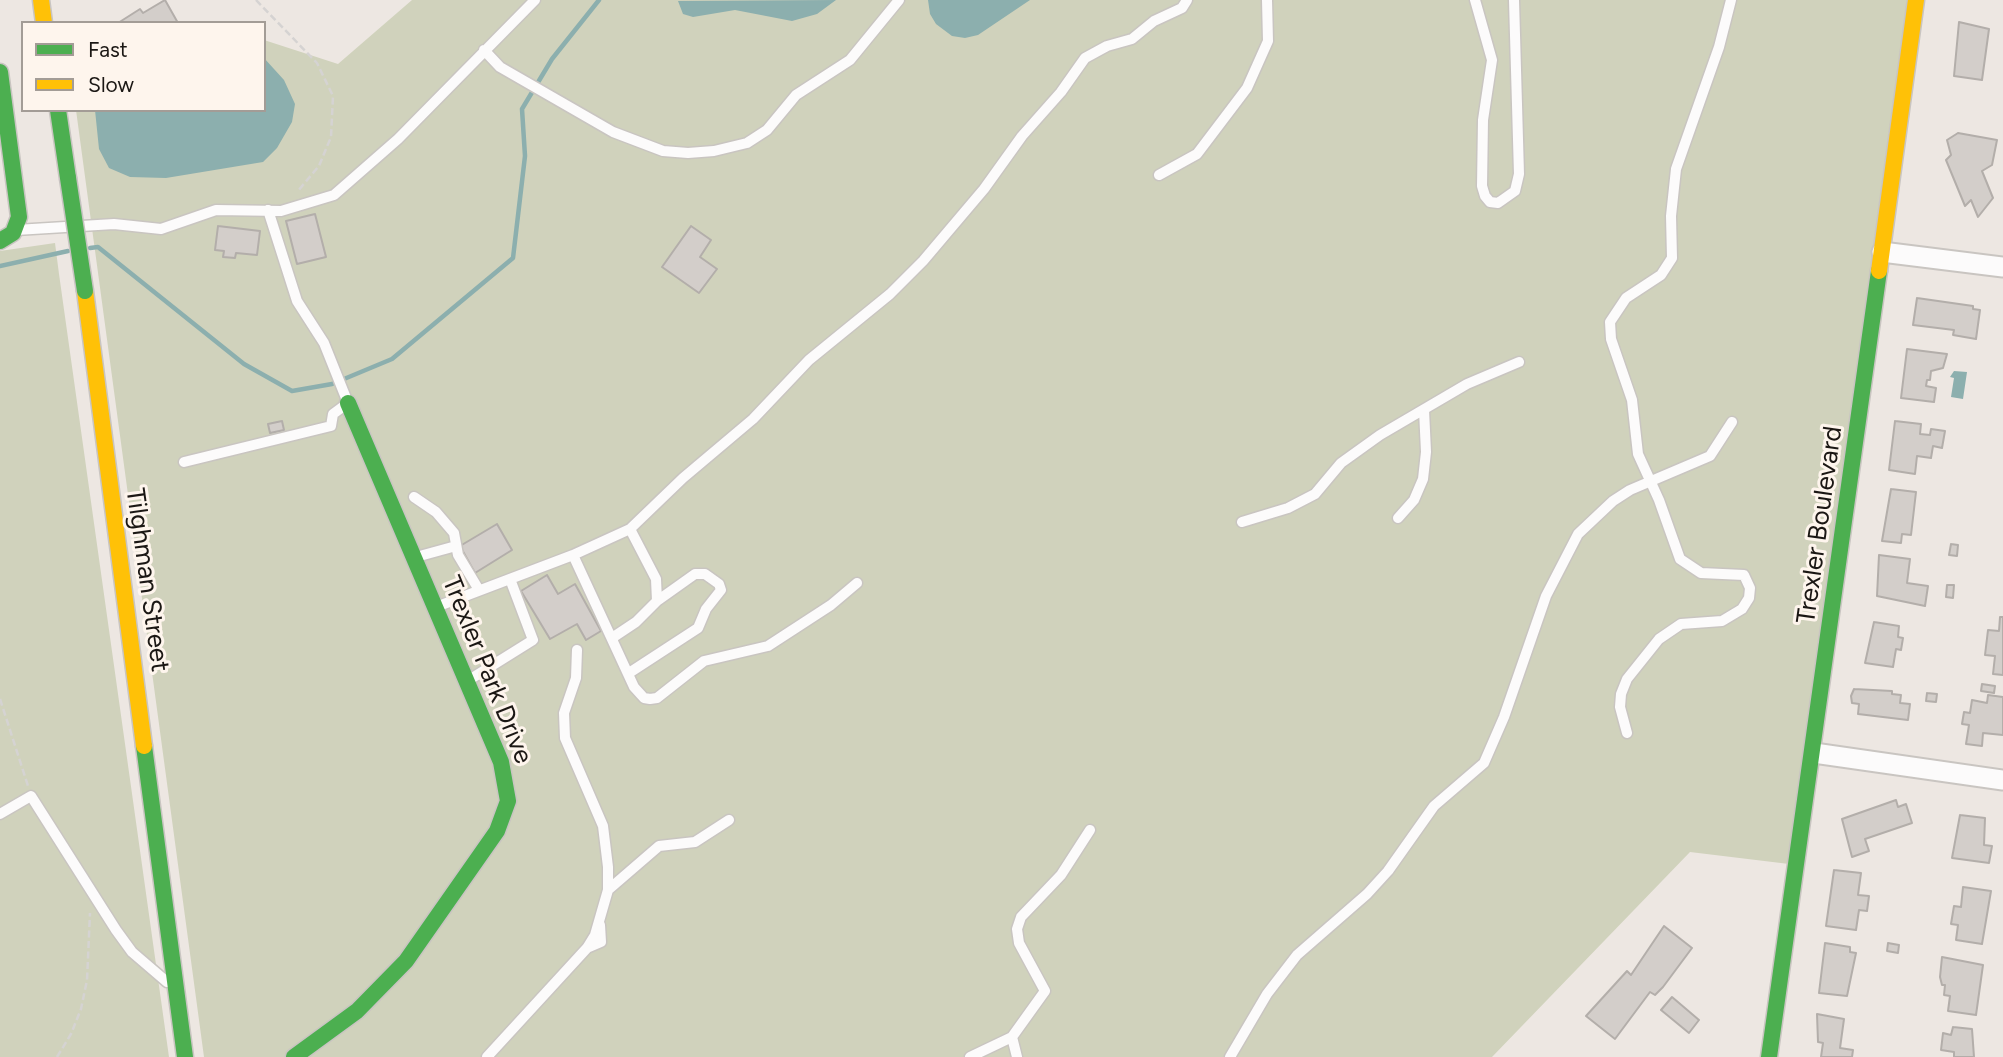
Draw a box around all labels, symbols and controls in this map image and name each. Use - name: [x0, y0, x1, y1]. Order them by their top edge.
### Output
- legend: [21, 21, 266, 112]
- text: Fast: [88, 37, 128, 62]
- text: Slow: [88, 72, 134, 97]
- street label: Trexler Boulevard: [1791, 424, 1849, 626]
- street label: Tilghman Street: [119, 486, 175, 674]
- street label: Trexler Park Drive: [435, 572, 539, 768]

